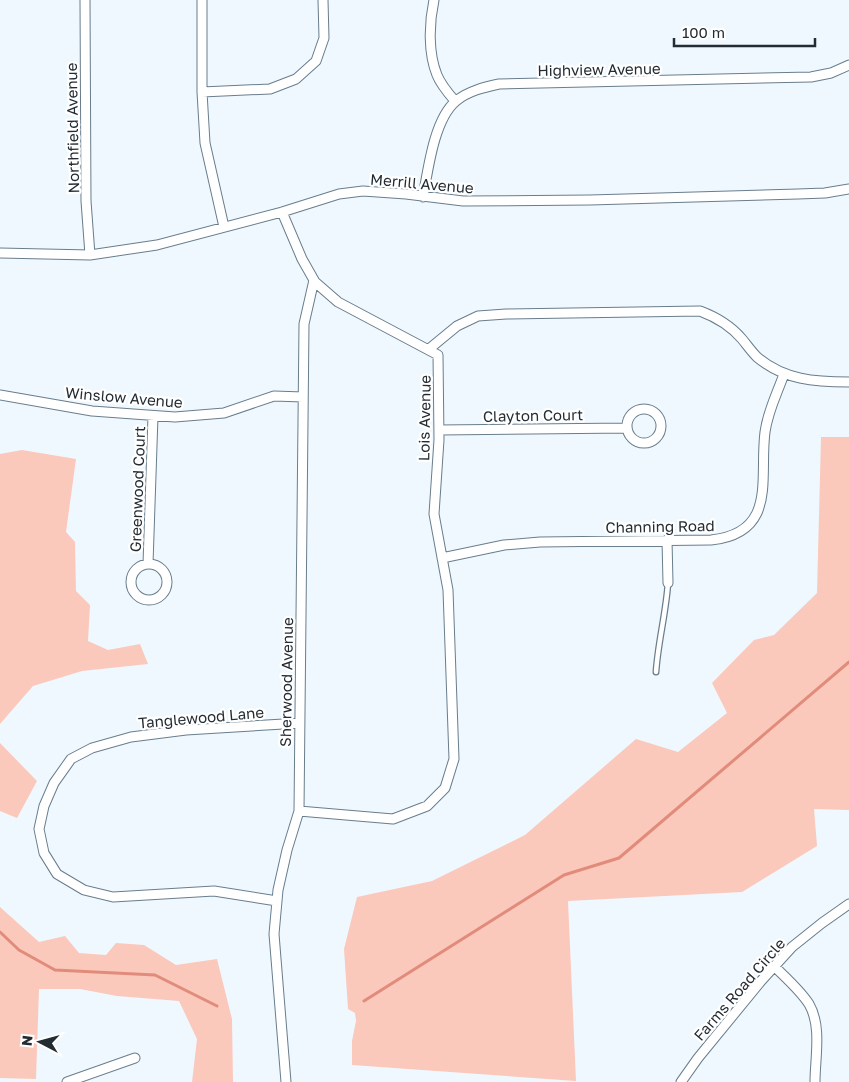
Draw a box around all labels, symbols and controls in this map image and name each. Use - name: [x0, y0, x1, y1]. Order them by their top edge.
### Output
- scale bar: [674, 15, 815, 47]
- text: 100 m: [682, 23, 725, 41]
- street label: Highview Avenue: [537, 59, 661, 79]
- street label: Northfield Avenue: [62, 62, 82, 193]
- street label: Merrill Avenue: [370, 170, 475, 197]
- street label: Lois Avenue: [414, 375, 434, 461]
- street label: Winslow Avenue: [64, 383, 184, 411]
- street label: Clayton Court: [483, 405, 583, 425]
- street label: Greenwood Court: [126, 426, 148, 552]
- street label: Channing Road: [605, 516, 715, 536]
- street label: Sherwood Avenue: [276, 617, 296, 747]
- street label: Tanglewood Lane: [137, 703, 265, 731]
- street label: Farms Road Circle: [690, 934, 789, 1044]
- north arrow: [15, 1017, 65, 1067]
- text: N: [18, 1034, 36, 1047]

